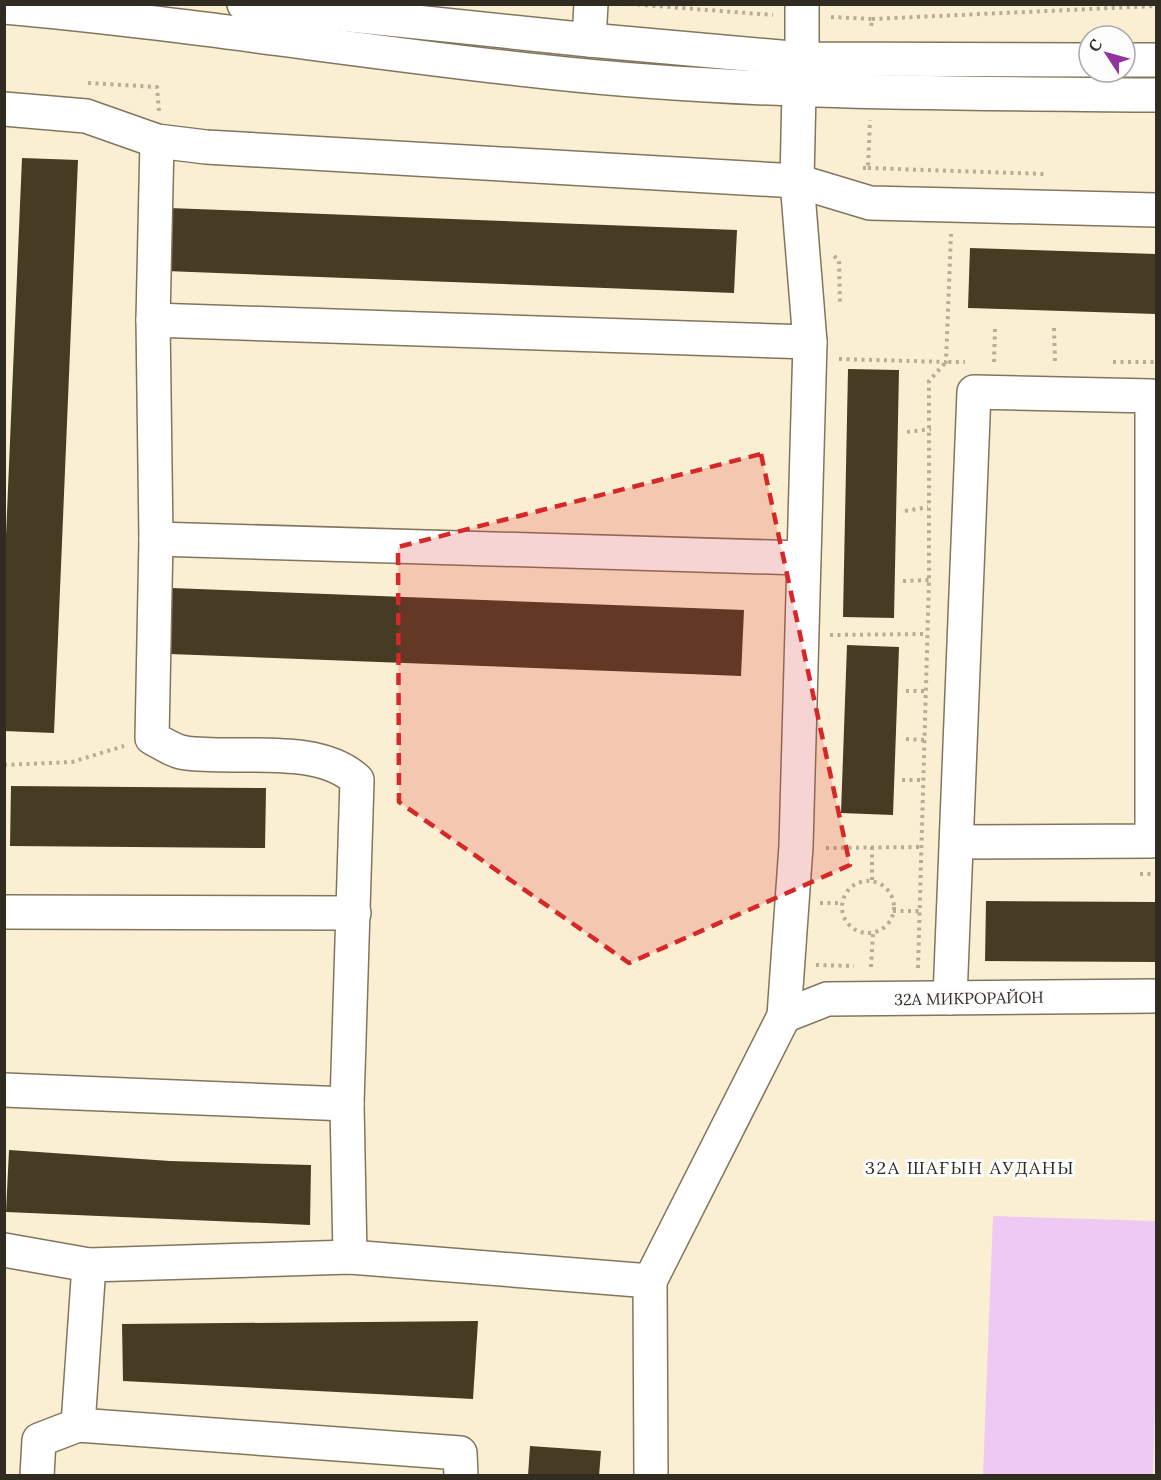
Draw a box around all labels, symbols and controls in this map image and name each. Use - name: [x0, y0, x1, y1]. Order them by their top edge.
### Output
- north arrow: [1077, 24, 1137, 84]
- text: С: [1084, 35, 1106, 56]
- street label: 32А МИКРОРАЙОН: [894, 987, 1044, 1009]
- district label: 32А ШАҒЫН АУДАНЫ: [865, 1156, 1075, 1179]

